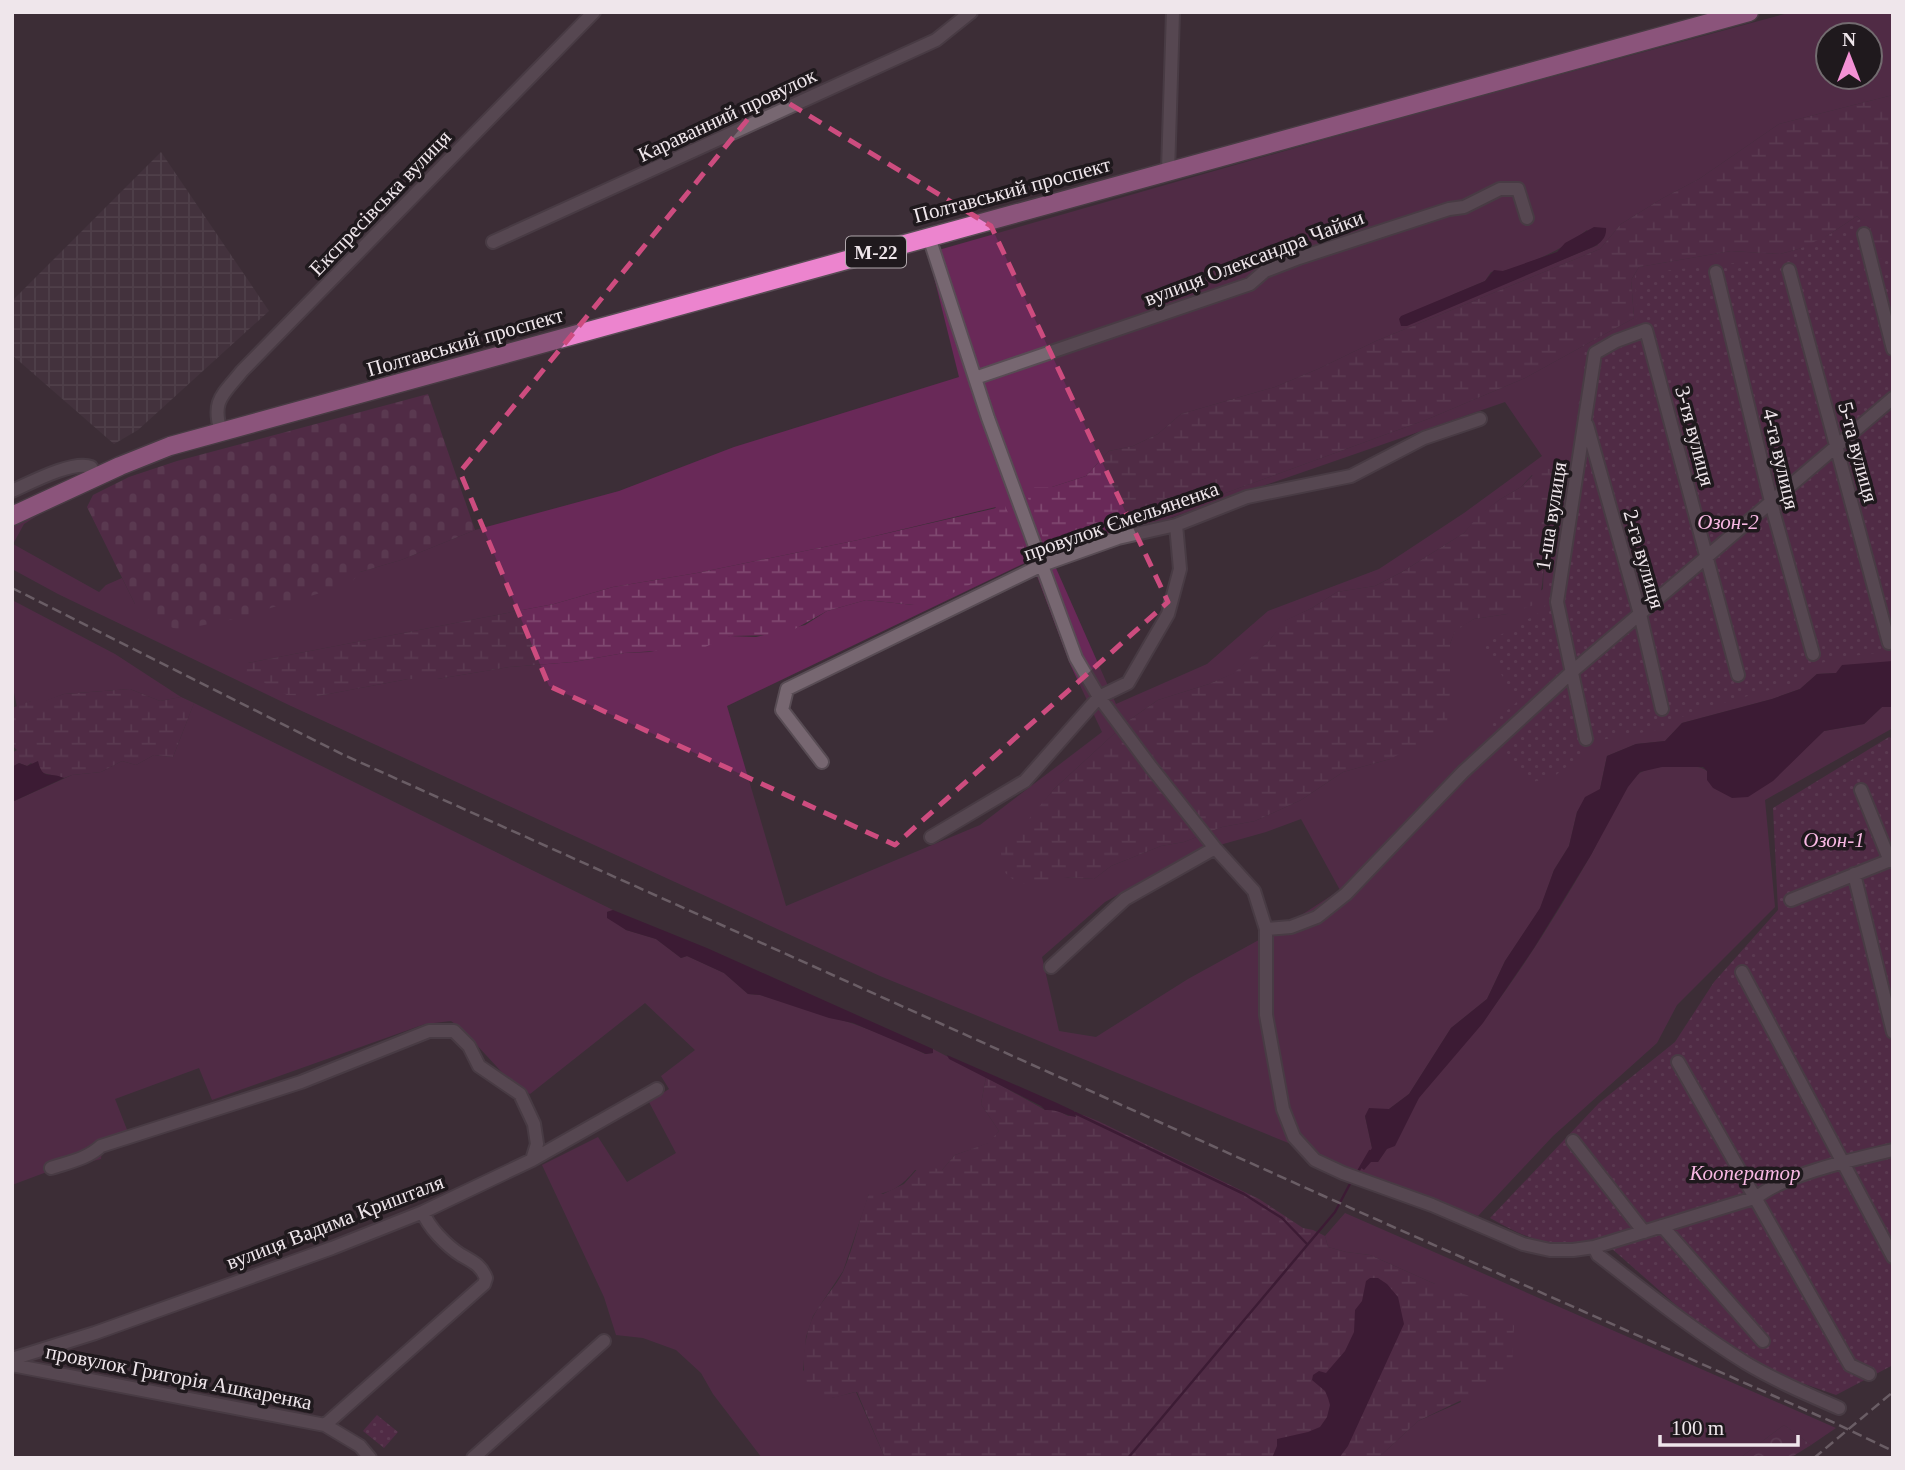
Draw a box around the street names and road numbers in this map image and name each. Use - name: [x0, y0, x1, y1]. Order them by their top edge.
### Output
- street label: Караванний провулок: [634, 63, 821, 167]
- street label: Експресівська вулиця: [304, 125, 456, 281]
- street label: Полтавський проспект: [911, 152, 1113, 228]
- street label: вулиця Олександра Чайки: [1141, 205, 1367, 311]
- road number: М-22: [846, 236, 906, 268]
- street label: Полтавський проспект: [364, 302, 566, 382]
- street label: 3-тя вулиця: [1670, 383, 1720, 489]
- street label: 5-та вулиця: [1833, 399, 1883, 505]
- street label: 4-та вулиця: [1758, 406, 1804, 512]
- street label: 1-ша вулиця: [1531, 460, 1571, 572]
- street label: провулок Ємельяненка: [1020, 476, 1222, 566]
- street label: 2-га вулиця: [1618, 507, 1670, 612]
- street label: вулиця Вадима Кришталя: [223, 1169, 447, 1275]
- street label: провулок Григорія Ашкаренка: [44, 1339, 315, 1415]

